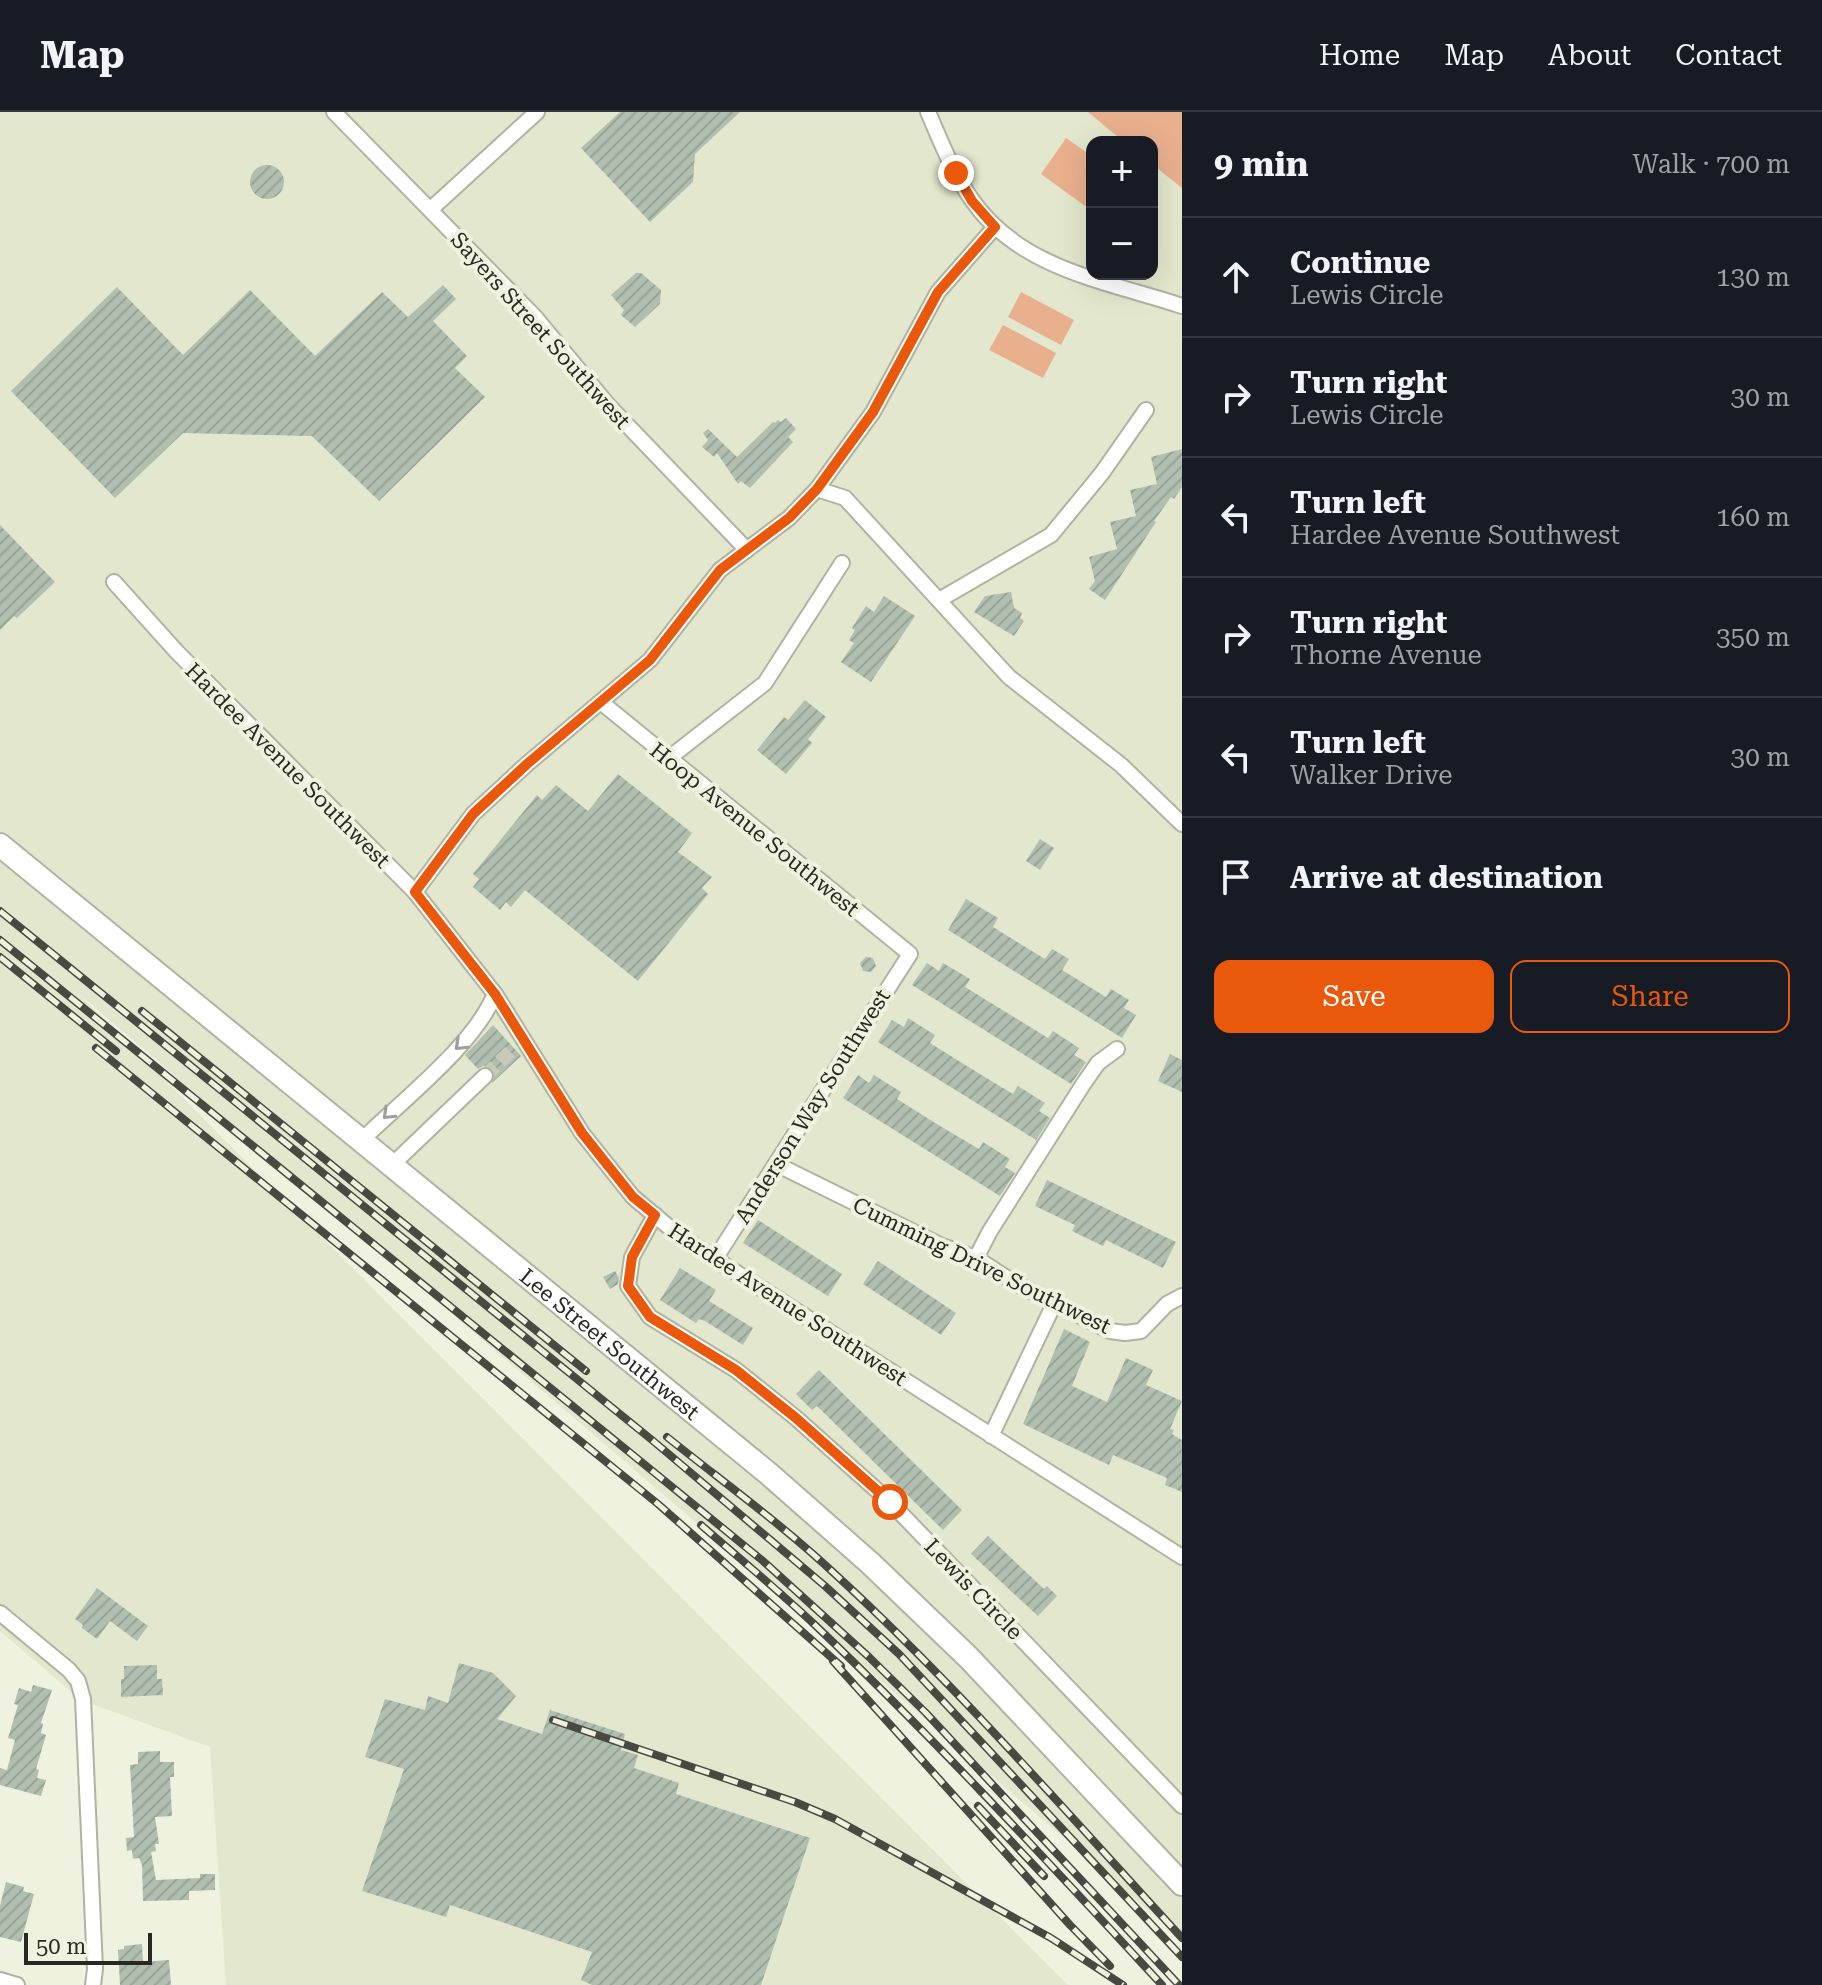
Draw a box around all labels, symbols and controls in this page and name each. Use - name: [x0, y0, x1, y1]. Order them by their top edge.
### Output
- text: Map: [40, 33, 125, 77]
- text: Home: [1319, 39, 1400, 72]
- text: Map: [1444, 39, 1504, 72]
- text: About: [1548, 39, 1631, 72]
- text: Contact: [1675, 39, 1782, 72]
- map controls: [1086, 136, 1158, 280]
- button: +: [1086, 136, 1158, 208]
- text: 9 min: [1214, 144, 1309, 184]
- text: Walk · 700 m: [1632, 149, 1790, 179]
- route end: [938, 155, 974, 191]
- button: −: [1086, 208, 1158, 280]
- street label: Sayers Street Southwest: [446, 227, 635, 434]
- text: Continue: [1290, 245, 1430, 280]
- icon: ahead: [1214, 255, 1258, 299]
- text: 130 m: [1716, 262, 1790, 292]
- text: Lewis Circle: [1290, 280, 1444, 310]
- text: Turn right: [1290, 365, 1447, 400]
- icon: right: [1214, 375, 1258, 419]
- text: 30 m: [1731, 382, 1790, 412]
- text: Lewis Circle: [1290, 400, 1444, 430]
- text: Turn left: [1290, 485, 1426, 520]
- icon: left: [1214, 495, 1258, 539]
- text: 160 m: [1716, 502, 1790, 532]
- text: Hardee Avenue Southwest: [1290, 520, 1620, 550]
- text: Turn right: [1290, 605, 1447, 640]
- icon: right: [1214, 615, 1258, 659]
- text: 350 m: [1716, 622, 1790, 652]
- text: Thorne Avenue: [1290, 640, 1482, 670]
- street label: Hardee Avenue Southwest: [180, 658, 395, 873]
- text: Turn left: [1290, 725, 1426, 760]
- icon: left: [1214, 735, 1258, 779]
- street label: Hoop Avenue Southwest: [645, 737, 864, 921]
- text: 30 m: [1731, 742, 1790, 772]
- text: Walker Drive: [1290, 760, 1453, 790]
- icon: arrive: [1214, 855, 1258, 899]
- text: Arrive at destination: [1290, 860, 1603, 895]
- button: Save: [1214, 960, 1494, 1033]
- button: Share: [1510, 960, 1790, 1033]
- street label: Anderson Way Southwest: [730, 984, 895, 1228]
- one-way arrow: [455, 1036, 469, 1051]
- one-way arrow: [383, 1105, 397, 1120]
- street label: Cumming Drive Southwest: [849, 1192, 1115, 1339]
- street label: Hardee Avenue Southwest: [664, 1218, 912, 1391]
- street label: Lee Street Southwest: [515, 1264, 704, 1425]
- route start: [872, 1484, 908, 1520]
- street label: Lewis Circle: [920, 1534, 1028, 1645]
- scale bar: [24, 1929, 152, 1965]
- text: 50 m: [36, 1934, 86, 1959]

